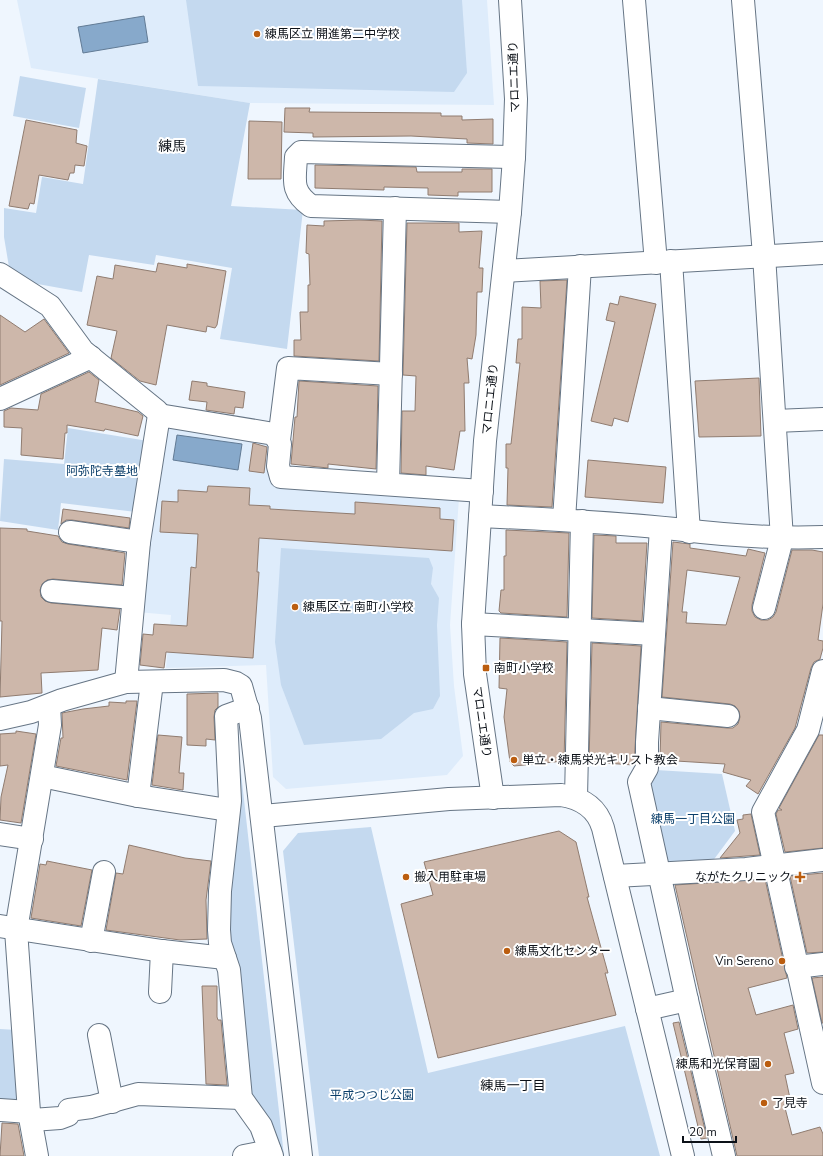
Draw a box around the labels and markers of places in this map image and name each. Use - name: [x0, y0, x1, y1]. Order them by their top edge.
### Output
- place label: 練馬区立 開進第二中学校: [265, 26, 400, 42]
- marker: 練馬区立 開進第二中学校: [252, 29, 262, 39]
- place label: 練馬区立 南町小学校: [303, 599, 414, 615]
- marker: 練馬区立 南町小学校: [290, 602, 300, 612]
- place label: 南町小学校: [494, 660, 554, 676]
- marker: 南町小学校: [481, 663, 491, 673]
- place label: 単立・練馬栄光キリスト教会: [522, 752, 678, 768]
- marker: 単立・練馬栄光キリスト教会: [509, 755, 519, 765]
- place label: 搬入用駐車場: [414, 869, 486, 885]
- place label: ながたクリニック: [695, 869, 791, 885]
- marker: ながたクリニック: [794, 871, 806, 883]
- marker: 搬入用駐車場: [401, 872, 411, 882]
- place label: 練馬文化センター: [515, 943, 611, 959]
- marker: 練馬文化センター: [502, 946, 512, 956]
- place label: Vin Sereno: [714, 953, 774, 969]
- marker: Vin Sereno: [777, 956, 787, 966]
- place label: 練馬和光保育園: [676, 1056, 760, 1072]
- marker: 練馬和光保育園: [763, 1059, 773, 1069]
- place label: 了見寺: [772, 1095, 808, 1111]
- marker: 了見寺: [759, 1098, 769, 1108]

